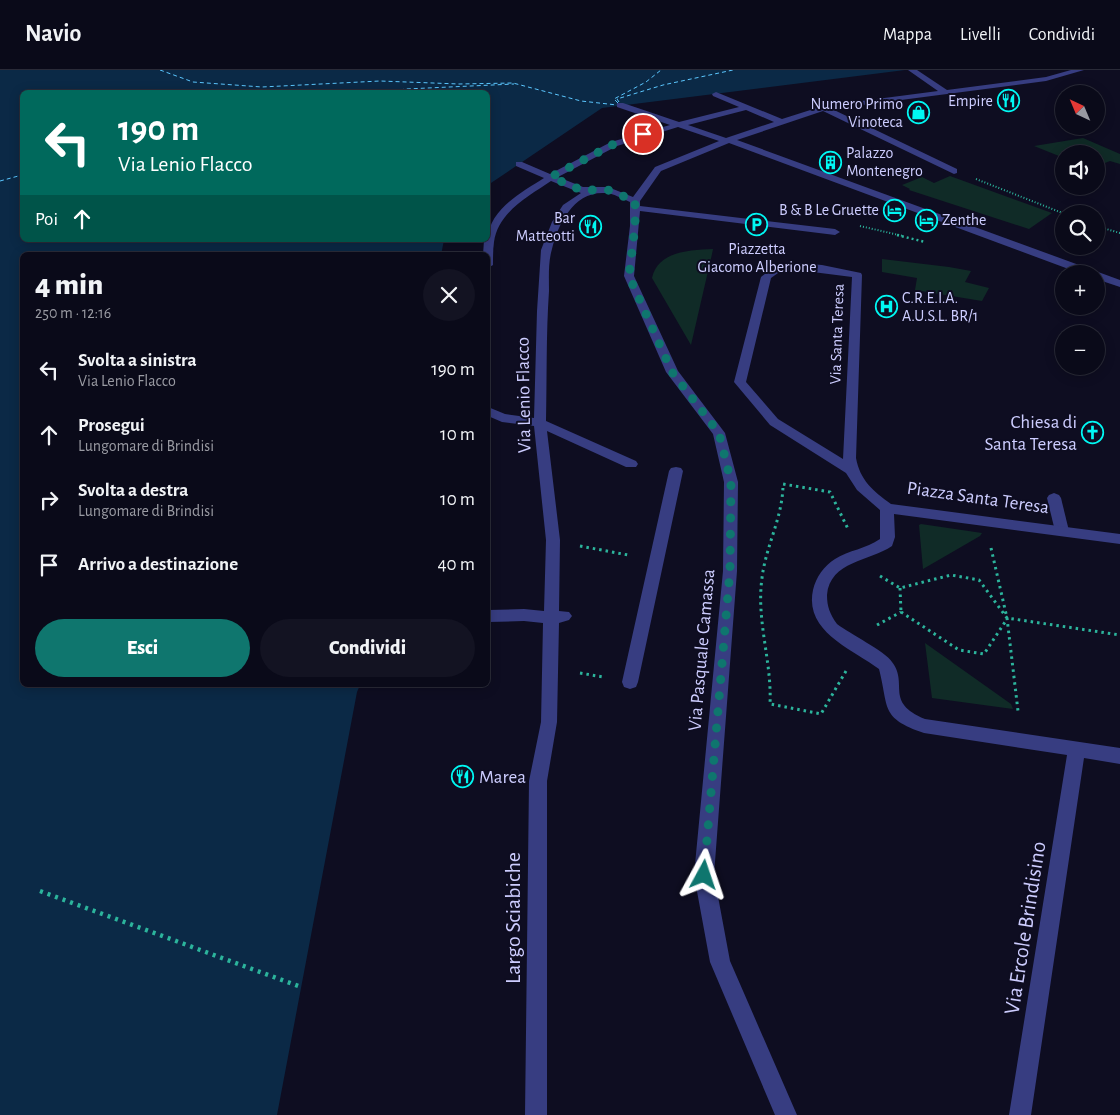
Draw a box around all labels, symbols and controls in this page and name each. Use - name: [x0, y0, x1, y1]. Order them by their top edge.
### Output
- text: Navio: [25, 22, 81, 46]
- text: Mappa: [883, 26, 932, 44]
- text: Livelli: [960, 26, 1001, 44]
- text: Condividi: [1029, 26, 1095, 44]
- north arrow: [1055, 85, 1105, 135]
- map controls: [1055, 85, 1105, 375]
- restaurant icon: Empire: [997, 89, 1021, 113]
- place label: Empire: [948, 93, 993, 109]
- place label: Numero Primo Vinoteca: [811, 96, 903, 130]
- shop icon: Numero Primo Vinoteca: [907, 101, 931, 125]
- icon: left: [35, 110, 100, 175]
- text: 190 m: [118, 112, 199, 147]
- pin: [622, 113, 664, 155]
- icon: arrive: [629, 120, 657, 148]
- place label: Palazzo Montenegro: [846, 145, 923, 179]
- button: sound: [1055, 145, 1105, 195]
- building icon: Palazzo Montenegro: [818, 150, 842, 174]
- text: Via Lenio Flacco: [118, 153, 252, 175]
- hotel icon: B & B Le Gruette: [883, 198, 907, 222]
- place label: B & B Le Gruette: [779, 202, 879, 218]
- icon: ahead: [68, 205, 96, 233]
- button: search: [1055, 205, 1105, 255]
- hotel icon: Zenthe: [914, 208, 938, 232]
- text: Poi: [35, 210, 58, 229]
- place label: Bar Matteotti: [516, 210, 576, 244]
- place label: Zenthe: [942, 212, 986, 228]
- parking icon: Piazzetta Giacomo Alberione: [745, 213, 769, 237]
- restaurant icon: Bar Matteotti: [579, 215, 603, 239]
- place label: Piazzetta Giacomo Alberione: [697, 241, 817, 275]
- button: +: [1055, 265, 1105, 315]
- button: close: [423, 269, 475, 321]
- text: 4 min: [35, 270, 103, 300]
- street label: Via Santa Teresa: [827, 283, 847, 385]
- place label: C.R.E.I.A. A.U.S.L. BR/1: [902, 290, 978, 324]
- hospital icon: C.R.E.I.A. A.U.S.L. BR/1: [874, 295, 898, 319]
- text: 250 m · 12:16: [35, 305, 111, 321]
- button: −: [1055, 325, 1105, 375]
- street label: Via Lenio Flacco: [513, 337, 535, 453]
- text: Svolta a sinistra: [78, 351, 197, 370]
- icon: left: [35, 356, 63, 384]
- text: 190 m: [431, 360, 475, 379]
- text: Via Lenio Flacco: [78, 373, 176, 389]
- place label: Chiesa di Santa Teresa: [985, 413, 1077, 454]
- text: Prosegui: [78, 416, 145, 435]
- icon: ahead: [35, 421, 63, 449]
- church icon: Chiesa di Santa Teresa: [1081, 421, 1105, 445]
- text: 10 m: [440, 425, 475, 444]
- text: Lungomare di Brindisi: [78, 438, 214, 454]
- street label: Piazza Santa Teresa: [906, 479, 1050, 517]
- text: Svolta a destra: [78, 481, 188, 500]
- icon: right: [35, 486, 63, 514]
- text: 10 m: [440, 490, 475, 509]
- text: Lungomare di Brindisi: [78, 503, 214, 519]
- icon: arrive: [35, 551, 63, 579]
- text: Arrivo a destinazione: [78, 555, 238, 574]
- text: 40 m: [437, 555, 475, 574]
- street label: Via Pasquale Camassa: [685, 568, 719, 732]
- button: Esci: [35, 619, 250, 677]
- button: Condividi: [260, 619, 475, 677]
- restaurant icon: Marea: [451, 765, 475, 789]
- place label: Marea: [479, 768, 526, 787]
- street label: Via Ercole Brindisino: [1000, 840, 1050, 1016]
- position arrow: [677, 848, 729, 900]
- street label: Largo Sciabiche: [502, 852, 524, 984]

